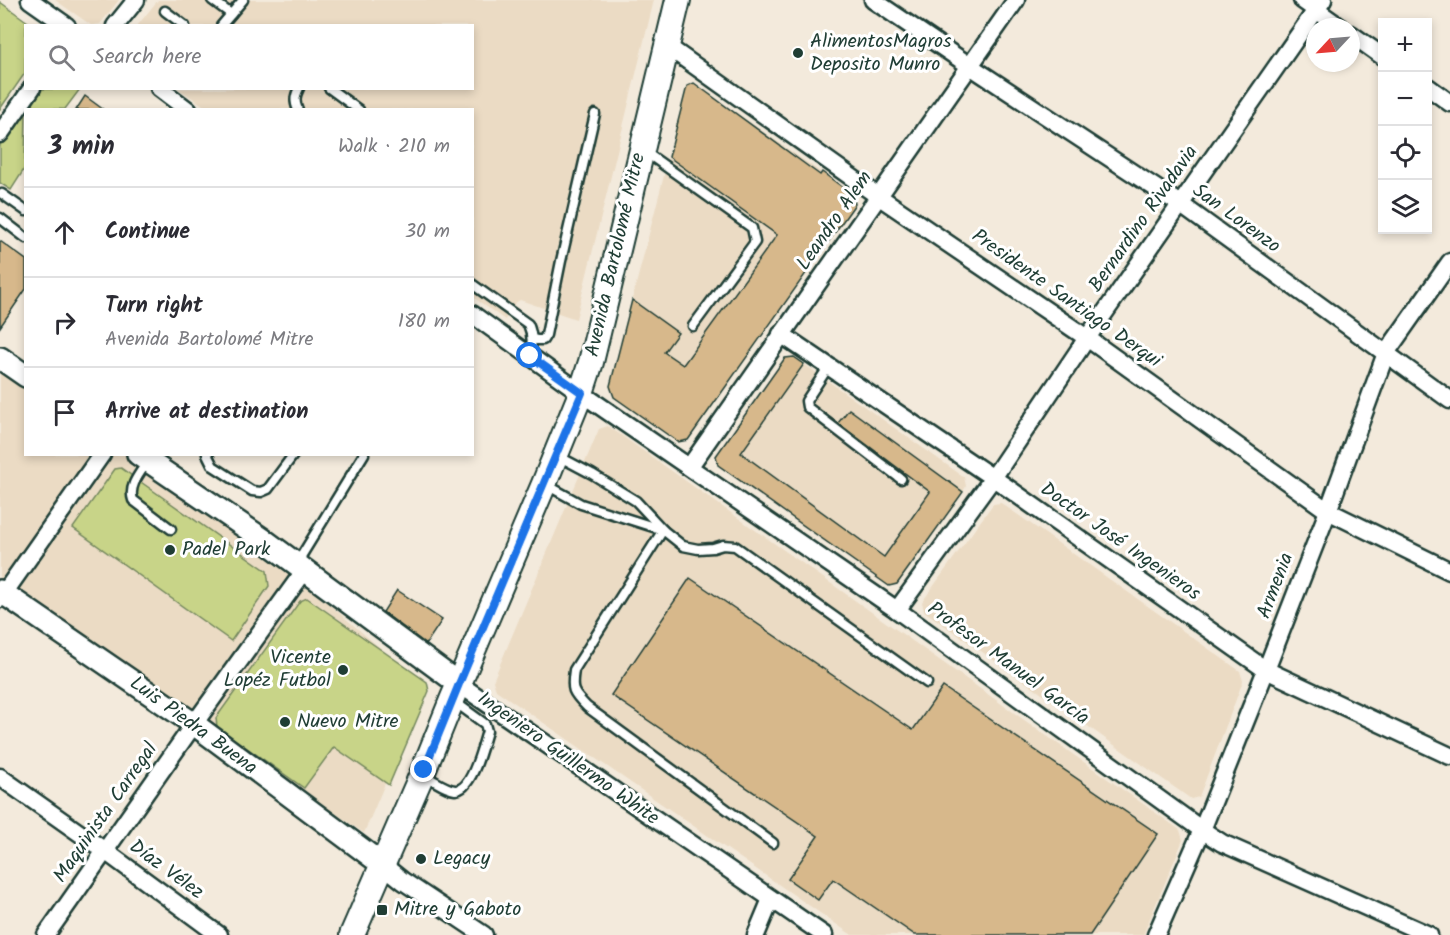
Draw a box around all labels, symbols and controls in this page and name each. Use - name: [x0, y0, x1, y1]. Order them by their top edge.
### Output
- north arrow: [1306, 18, 1360, 72]
- map controls: [1378, 18, 1432, 234]
- button: +: [1378, 18, 1432, 72]
- search box: [24, 24, 474, 90]
- place label: AlimentosMagros Deposito Munro: [810, 26, 952, 81]
- text: Search here: [93, 40, 201, 75]
- icon: search: [45, 41, 78, 74]
- marker: AlimentosMagros Deposito Munro: [791, 46, 805, 60]
- button: −: [1378, 72, 1432, 126]
- text: 3 min: [48, 126, 115, 168]
- button: locate: [1378, 126, 1432, 180]
- text: Walk · 210 m: [338, 131, 450, 163]
- street label: Bernardino Rivadavia: [1081, 139, 1207, 299]
- street label: Avenida Bartolomé Mitre: [577, 150, 655, 360]
- street label: Leandro Alem: [789, 164, 881, 278]
- street label: San Lorenzo: [1185, 176, 1287, 262]
- button: layers: [1378, 180, 1432, 234]
- text: Continue: [105, 215, 190, 250]
- icon: ahead: [48, 216, 81, 249]
- text: 30 m: [405, 216, 450, 248]
- street label: Presidente Santiago Derqui: [964, 221, 1169, 378]
- text: Turn right: [105, 289, 203, 324]
- icon: right: [48, 306, 81, 339]
- text: 180 m: [398, 306, 450, 338]
- text: Avenida Bartolomé Mitre: [105, 324, 314, 356]
- route start: [516, 342, 542, 368]
- text: Arrive at destination: [105, 395, 308, 430]
- icon: arrive: [48, 396, 81, 429]
- street label: Doctor José Ingenieros: [1033, 474, 1207, 610]
- place label: Padel Park: [182, 534, 271, 566]
- marker: Padel Park: [163, 543, 177, 557]
- street label: Armenia: [1249, 548, 1303, 624]
- street label: Profesor Manuel García: [920, 594, 1096, 734]
- place label: Vicente Lopéz Futbol: [224, 642, 331, 697]
- marker: Vicente Lopéz Futbol: [336, 663, 350, 677]
- street label: Luis Piedra Buena: [122, 668, 264, 784]
- street label: Ingeniero Guillermo White: [470, 684, 666, 834]
- place label: Nuevo Mitre: [297, 706, 399, 738]
- marker: Nuevo Mitre: [278, 715, 292, 729]
- street label: Maquinista Carregal: [45, 736, 167, 890]
- route end: [410, 756, 436, 782]
- street label: Díaz Vélez: [122, 832, 210, 908]
- place label: Legacy: [433, 843, 491, 875]
- marker: Legacy: [414, 852, 428, 866]
- place label: Mitre y Gaboto: [394, 894, 521, 926]
- marker: Mitre y Gaboto: [375, 903, 389, 917]

